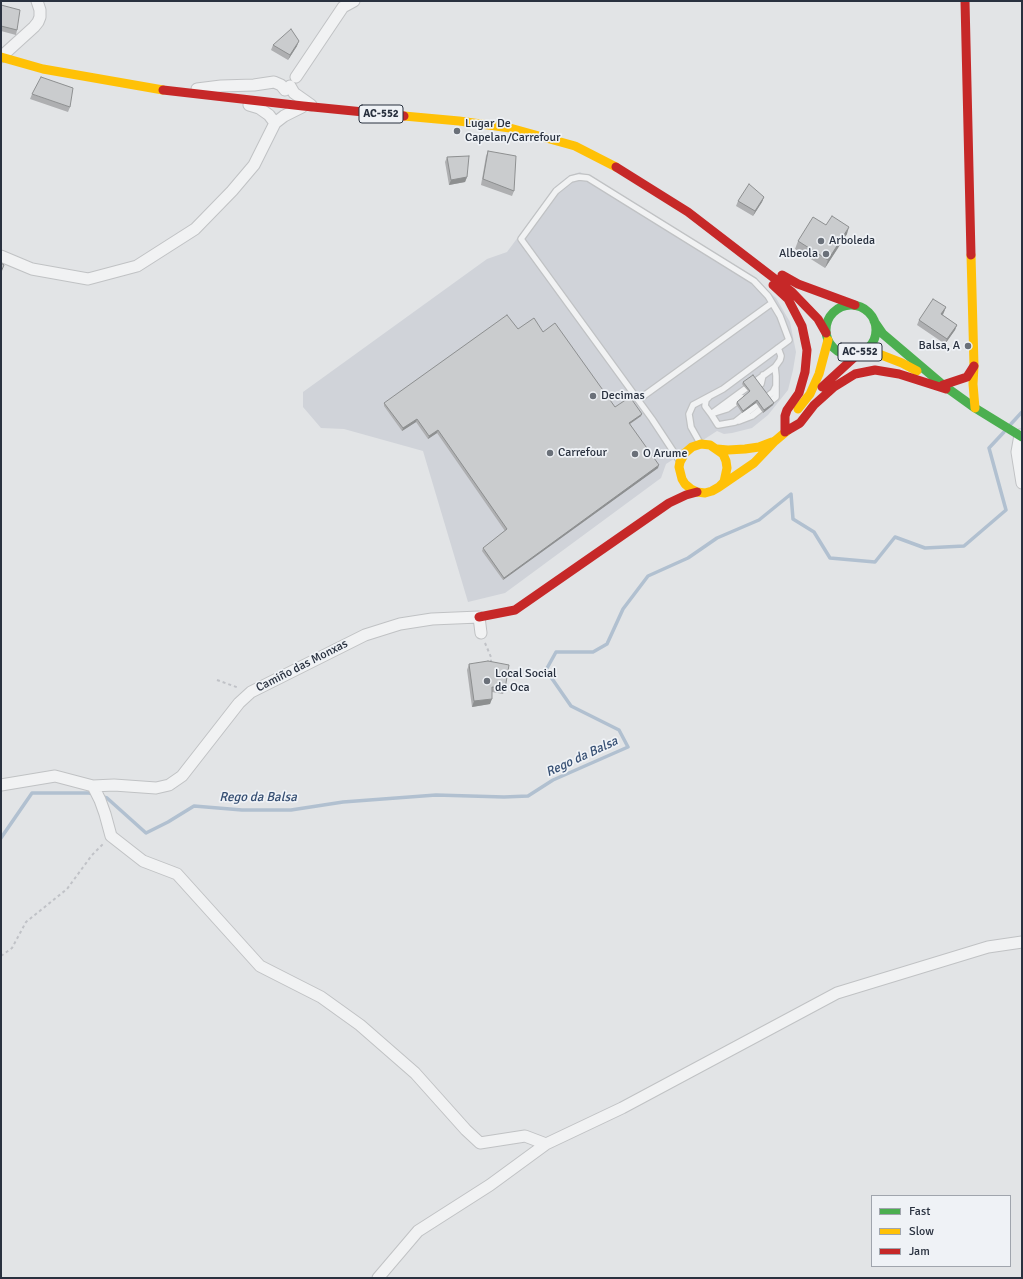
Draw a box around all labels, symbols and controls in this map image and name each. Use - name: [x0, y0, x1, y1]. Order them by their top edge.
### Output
- road number: AC-552: [359, 105, 403, 123]
- place label: Lugar De Capelan/Carrefour: [465, 117, 561, 145]
- marker: Lugar De Capelan/Carrefour: [452, 126, 462, 136]
- place label: Arboleda: [829, 234, 875, 248]
- marker: Arboleda: [816, 236, 826, 246]
- place label: Albeola: [779, 247, 818, 261]
- marker: Albeola: [821, 249, 831, 259]
- place label: Balsa, A: [919, 339, 960, 353]
- marker: Balsa, A: [963, 341, 973, 351]
- road number: AC-552: [838, 343, 882, 361]
- place label: Decimas: [601, 389, 645, 403]
- marker: Decimas: [588, 391, 598, 401]
- place label: Carrefour: [558, 446, 607, 460]
- place label: O Arume: [643, 447, 687, 461]
- marker: Carrefour: [545, 448, 555, 458]
- marker: O Arume: [630, 449, 640, 459]
- street label: Camiño das Monxas: [254, 637, 350, 695]
- place label: Local Social de Oca: [495, 667, 557, 695]
- marker: Local Social de Oca: [482, 676, 492, 686]
- water label: Rego da Balsa: [544, 734, 620, 780]
- water label: Rego da Balsa: [219, 790, 297, 806]
- legend: [871, 1195, 1011, 1267]
- text: Fast: [909, 1204, 930, 1219]
- text: Slow: [909, 1224, 934, 1239]
- text: Jam: [909, 1244, 930, 1259]

